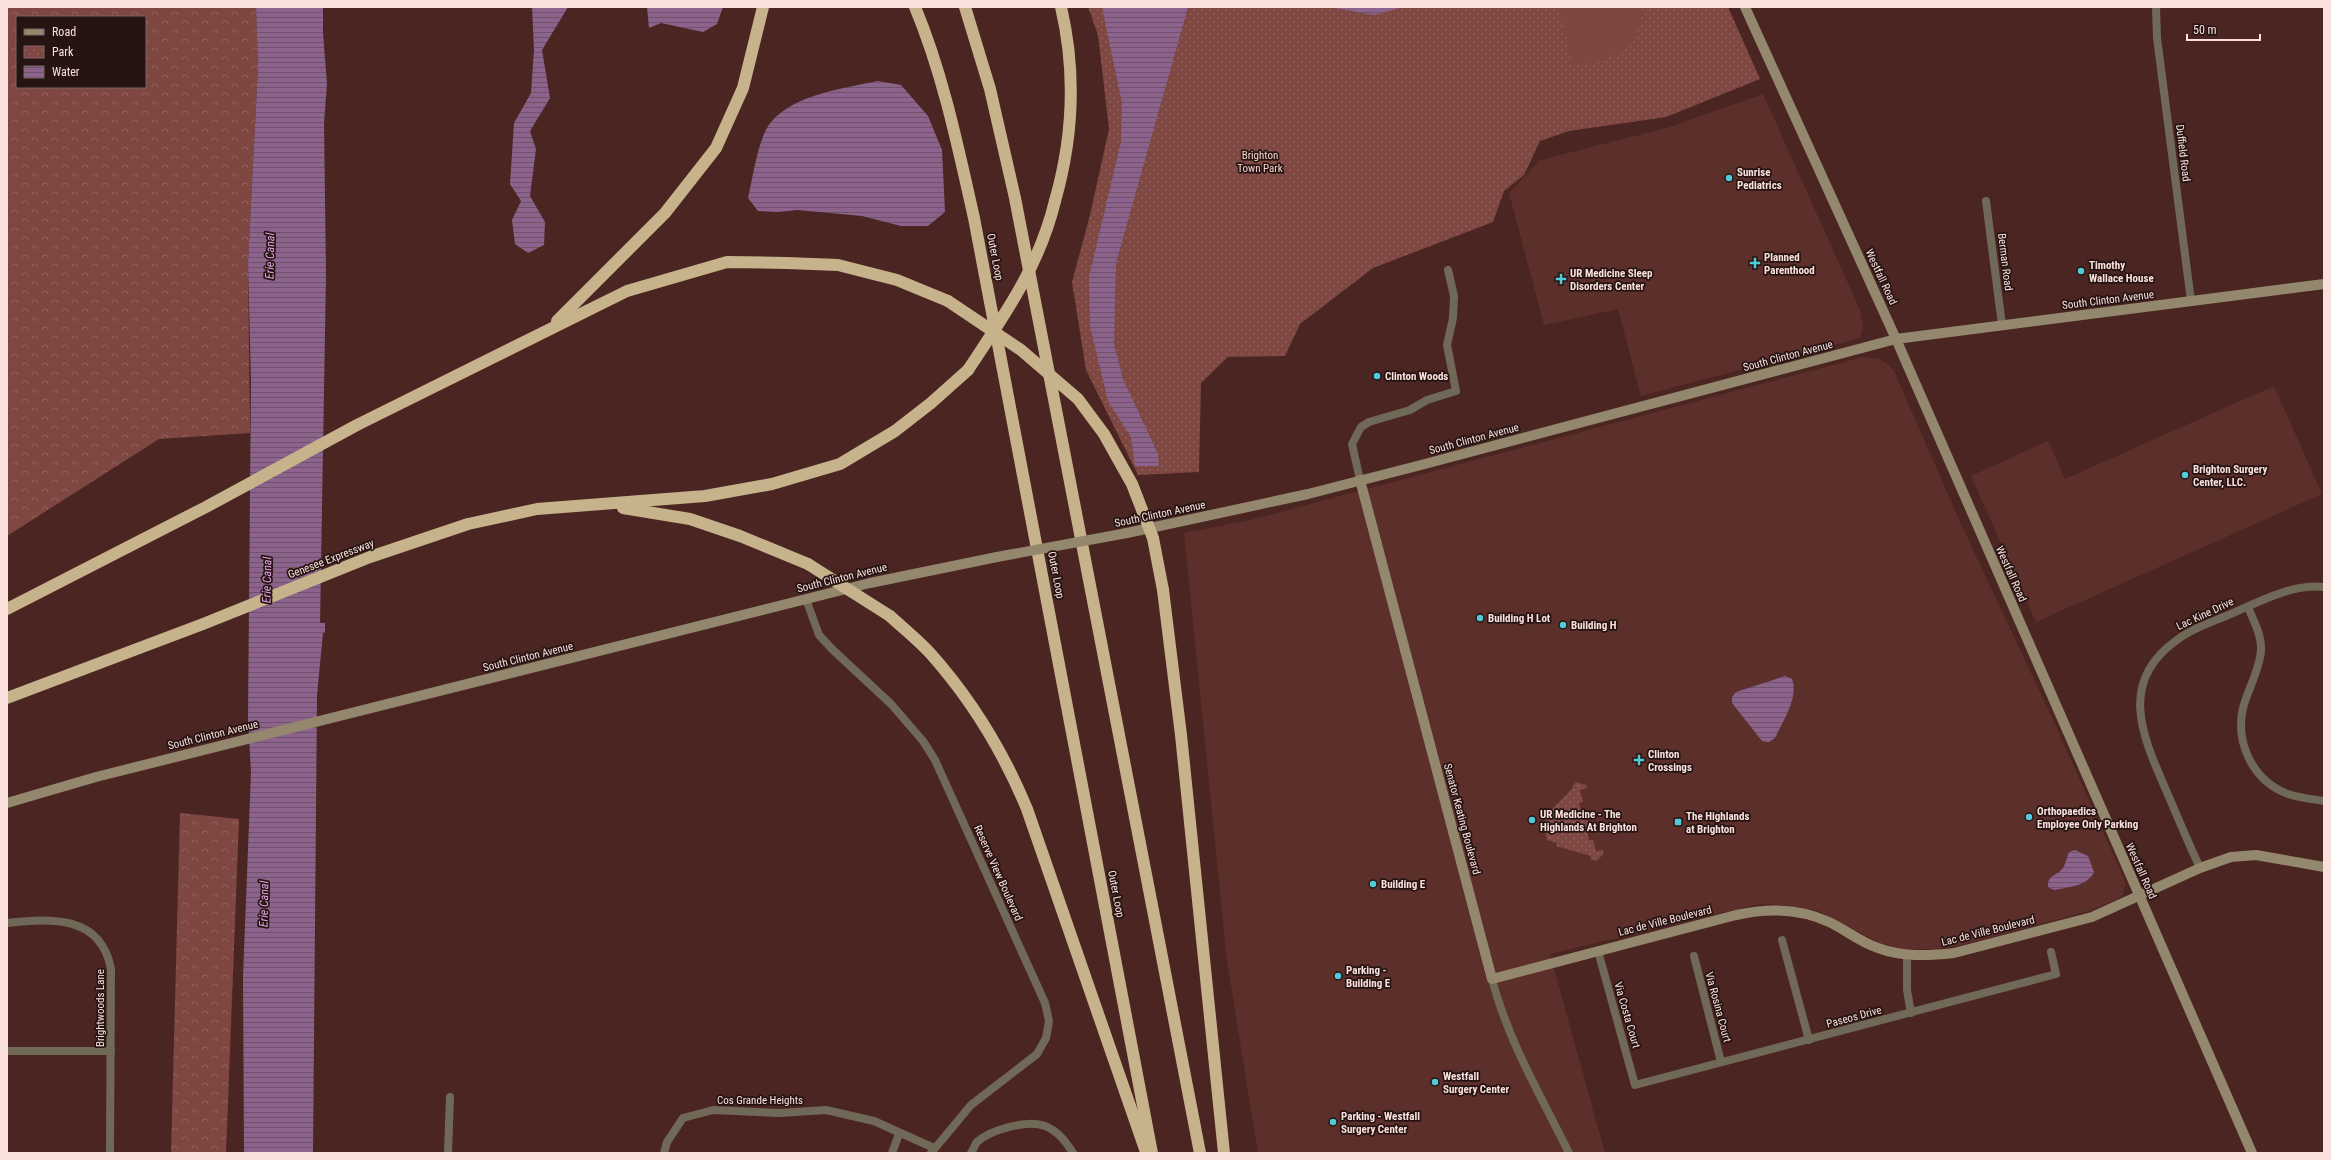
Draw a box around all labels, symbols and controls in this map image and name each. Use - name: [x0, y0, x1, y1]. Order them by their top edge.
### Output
- legend: [16, 16, 146, 88]
- scale bar: [2187, 16, 2260, 42]
- text: 50 m: [2193, 23, 2217, 37]
- text: Road: [52, 25, 76, 39]
- text: Park: [52, 45, 74, 59]
- text: Water: [52, 65, 80, 79]
- street label: Duffield Road: [2173, 124, 2193, 182]
- park label: Brighton Town Park: [1237, 149, 1283, 175]
- place label: Sunrise Pediatrics: [1737, 166, 1782, 192]
- marker: Sunrise Pediatrics: [1724, 173, 1734, 183]
- water label: Erie Canal: [263, 232, 277, 279]
- street label: Outer Loop: [984, 232, 1006, 282]
- street label: Berman Road: [1995, 232, 2015, 292]
- street label: Westfall Road: [1862, 247, 1900, 307]
- place label: Planned Parenthood: [1764, 251, 1815, 277]
- marker: Planned Parenthood: [1749, 257, 1761, 269]
- place label: Timothy Wallace House: [2089, 259, 2154, 285]
- marker: Timothy Wallace House: [2076, 266, 2086, 276]
- place label: UR Medicine Sleep Disorders Center: [1570, 267, 1653, 293]
- marker: UR Medicine Sleep Disorders Center: [1555, 273, 1567, 285]
- street label: South Clinton Avenue: [2061, 288, 2155, 312]
- street label: South Clinton Avenue: [1742, 338, 1834, 374]
- place label: Clinton Woods: [1385, 370, 1448, 383]
- marker: Clinton Woods: [1372, 371, 1382, 381]
- street label: South Clinton Avenue: [1428, 421, 1520, 457]
- place label: Brighton Surgery Center, LLC.: [2193, 463, 2268, 489]
- marker: Brighton Surgery Center, LLC.: [2180, 470, 2190, 480]
- street label: South Clinton Avenue: [1113, 498, 1207, 530]
- street label: Genesee Expressway: [286, 536, 376, 581]
- street label: Westfall Road: [1993, 544, 2029, 604]
- street label: Outer Loop: [1045, 550, 1067, 600]
- water label: Erie Canal: [260, 556, 274, 603]
- street label: South Clinton Avenue: [796, 561, 888, 595]
- street label: Lac Kine Drive: [2174, 595, 2236, 633]
- place label: Building H Lot: [1488, 612, 1551, 625]
- marker: Building H Lot: [1475, 613, 1485, 623]
- place label: Building H: [1571, 619, 1617, 632]
- marker: Building H: [1558, 620, 1568, 630]
- street label: South Clinton Avenue: [482, 640, 574, 674]
- street label: South Clinton Avenue: [167, 718, 259, 752]
- place label: Clinton Crossings: [1648, 748, 1692, 774]
- marker: Clinton Crossings: [1633, 754, 1645, 766]
- street label: Senator Keating Boulevard: [1441, 762, 1483, 876]
- place label: Orthopaedics Employee Only Parking: [2037, 805, 2138, 831]
- place label: UR Medicine - The Highlands At Brighton: [1540, 808, 1637, 834]
- place label: The Highlands at Brighton: [1686, 810, 1749, 836]
- marker: Orthopaedics Employee Only Parking: [2024, 812, 2034, 822]
- marker: UR Medicine - The Highlands At Brighton: [1527, 815, 1537, 825]
- marker: The Highlands at Brighton: [1673, 817, 1683, 827]
- street label: Reserve View Boulevard: [971, 823, 1025, 923]
- street label: Westfall Road: [2123, 841, 2159, 901]
- street label: Outer Loop: [1105, 869, 1127, 919]
- place label: Building E: [1381, 878, 1426, 891]
- marker: Building E: [1368, 879, 1378, 889]
- water label: Erie Canal: [257, 880, 271, 927]
- street label: Lac de Ville Boulevard: [1617, 903, 1713, 939]
- street label: Lac de Ville Boulevard: [1940, 913, 2036, 949]
- place label: Parking - Building E: [1346, 964, 1391, 990]
- street label: Brightwoods Lane: [94, 969, 107, 1047]
- street label: Via Rosina Court: [1702, 970, 1734, 1044]
- marker: Parking - Building E: [1333, 971, 1343, 981]
- street label: Via Costa Court: [1611, 980, 1643, 1050]
- street label: Paseos Drive: [1825, 1003, 1883, 1031]
- place label: Westfall Surgery Center: [1443, 1070, 1509, 1096]
- marker: Westfall Surgery Center: [1430, 1077, 1440, 1087]
- street label: Cos Grande Heights: [717, 1094, 803, 1107]
- place label: Parking - Westfall Surgery Center: [1341, 1110, 1420, 1136]
- marker: Parking - Westfall Surgery Center: [1328, 1117, 1338, 1127]

